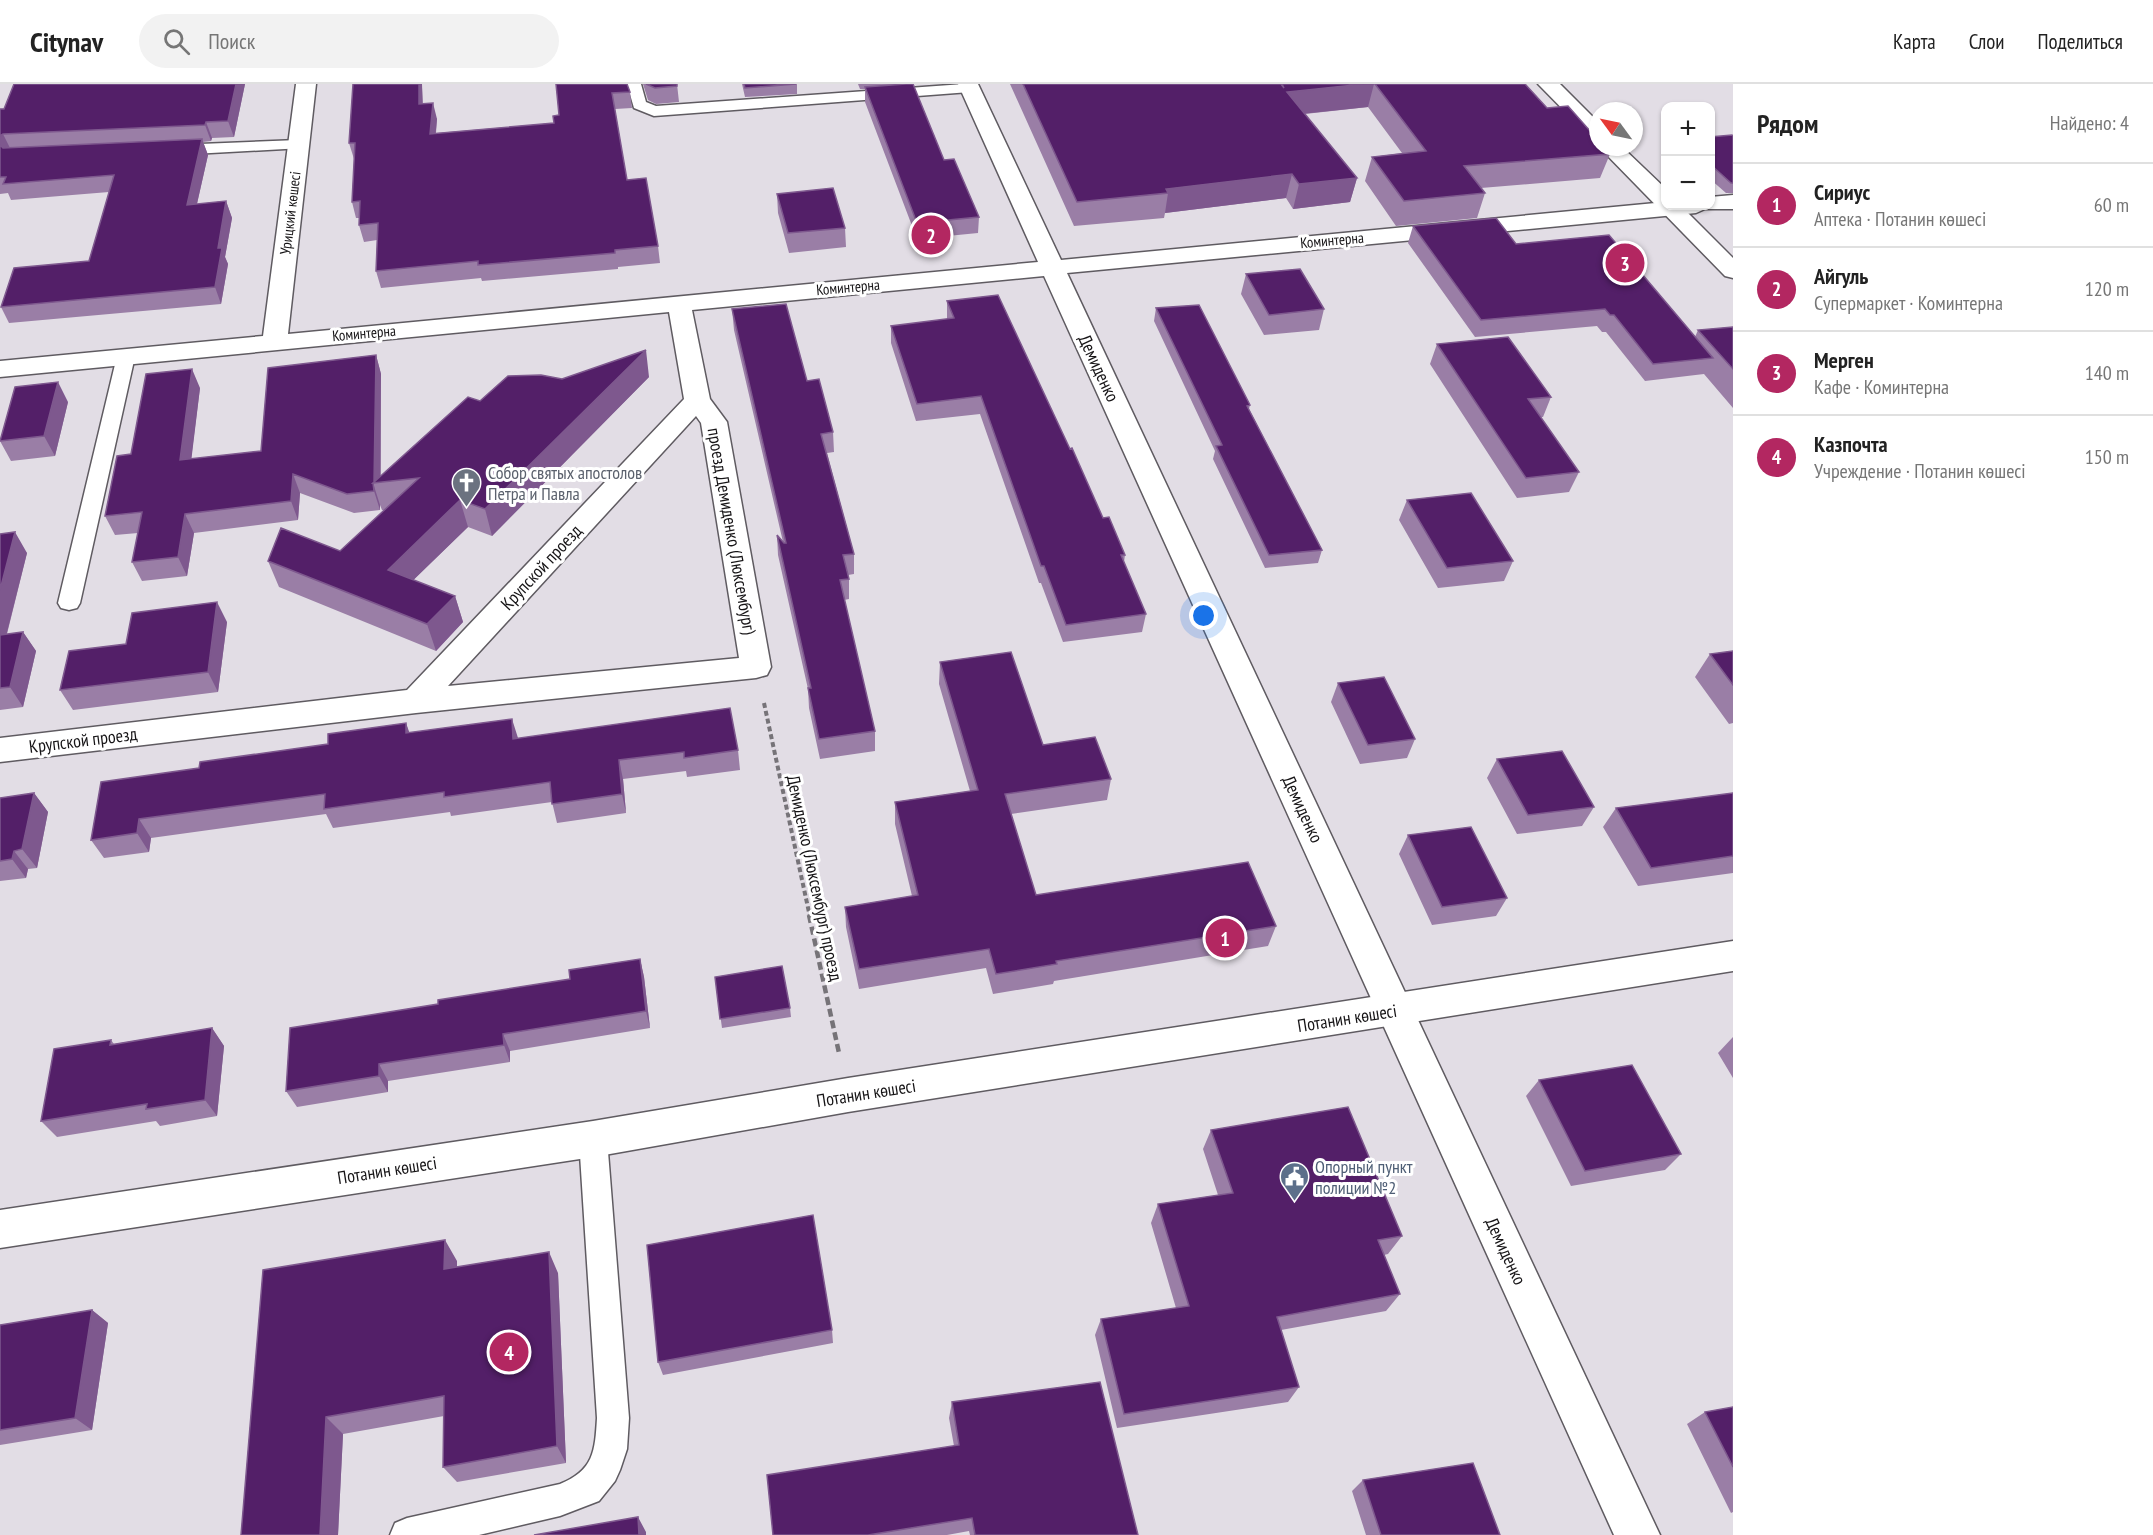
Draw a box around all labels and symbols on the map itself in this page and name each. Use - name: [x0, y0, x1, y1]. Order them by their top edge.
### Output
- north arrow: [1589, 102, 1643, 156]
- street label: Урицкий көшесі: [275, 170, 305, 256]
- pin: 2: [912, 212, 950, 258]
- street label: Коминтерна: [1299, 228, 1365, 252]
- pin: 3: [1606, 240, 1644, 285]
- street label: Коминтерна: [815, 275, 881, 299]
- street label: Коминтерна: [331, 321, 397, 345]
- street label: Демиденко: [1073, 331, 1125, 406]
- street label: проезд Демиденко (Люксембург): [702, 426, 762, 637]
- place label: Собор святых апостолов Петра и Павла: [488, 461, 642, 505]
- church icon: Собор святых апостолов Петра и Павла: [451, 466, 483, 508]
- street label: Крупской проезд: [496, 519, 587, 615]
- your location: [1189, 601, 1218, 630]
- street label: Крупской проезд: [28, 722, 138, 758]
- street label: Демиденко: [1277, 772, 1329, 847]
- street label: Демиденко (Люксембург) проезд: [782, 773, 848, 983]
- pin: 1: [1206, 916, 1244, 960]
- street label: Потанин көшесі: [1296, 999, 1398, 1037]
- street label: Потанин көшесі: [815, 1074, 917, 1112]
- street label: Потанин көшесі: [336, 1151, 438, 1189]
- place label: Опорный пункт полиции №2: [1315, 1155, 1413, 1199]
- public building icon: Опорный пункт полиции №2: [1278, 1160, 1310, 1202]
- street label: Демиденко: [1480, 1214, 1532, 1289]
- pin: 4: [490, 1330, 528, 1374]

